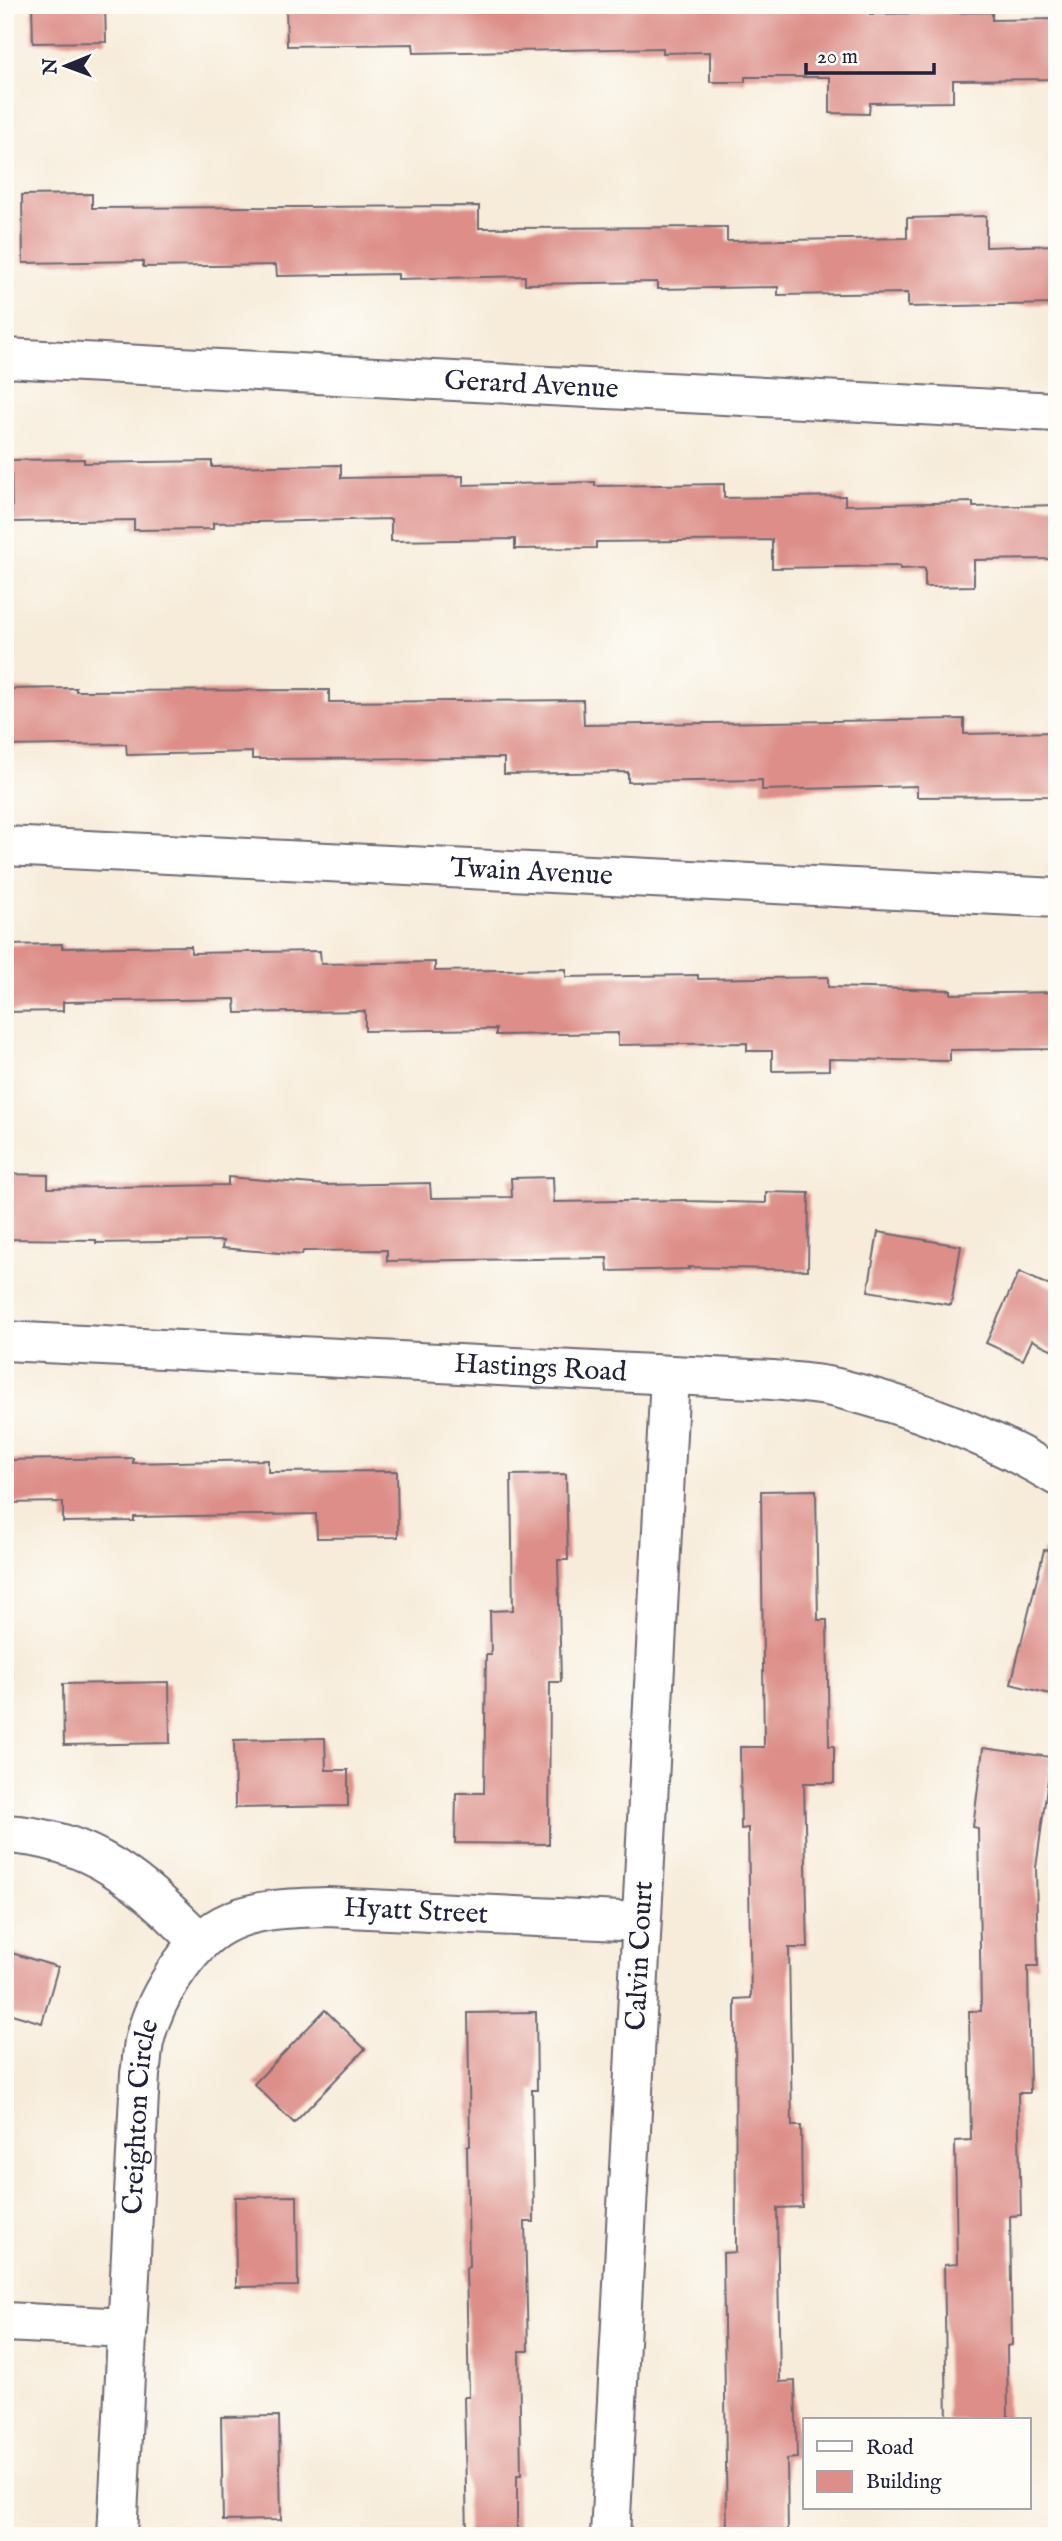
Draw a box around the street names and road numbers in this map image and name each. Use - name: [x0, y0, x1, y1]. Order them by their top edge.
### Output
- street label: Gerard Avenue: [443, 363, 619, 407]
- street label: Twain Avenue: [449, 851, 614, 894]
- street label: Hastings Road: [453, 1346, 627, 1390]
- street label: Calvin Court: [619, 1880, 661, 2032]
- street label: Hyatt Street: [343, 1890, 489, 1932]
- street label: Creighton Circle: [116, 2014, 167, 2215]

